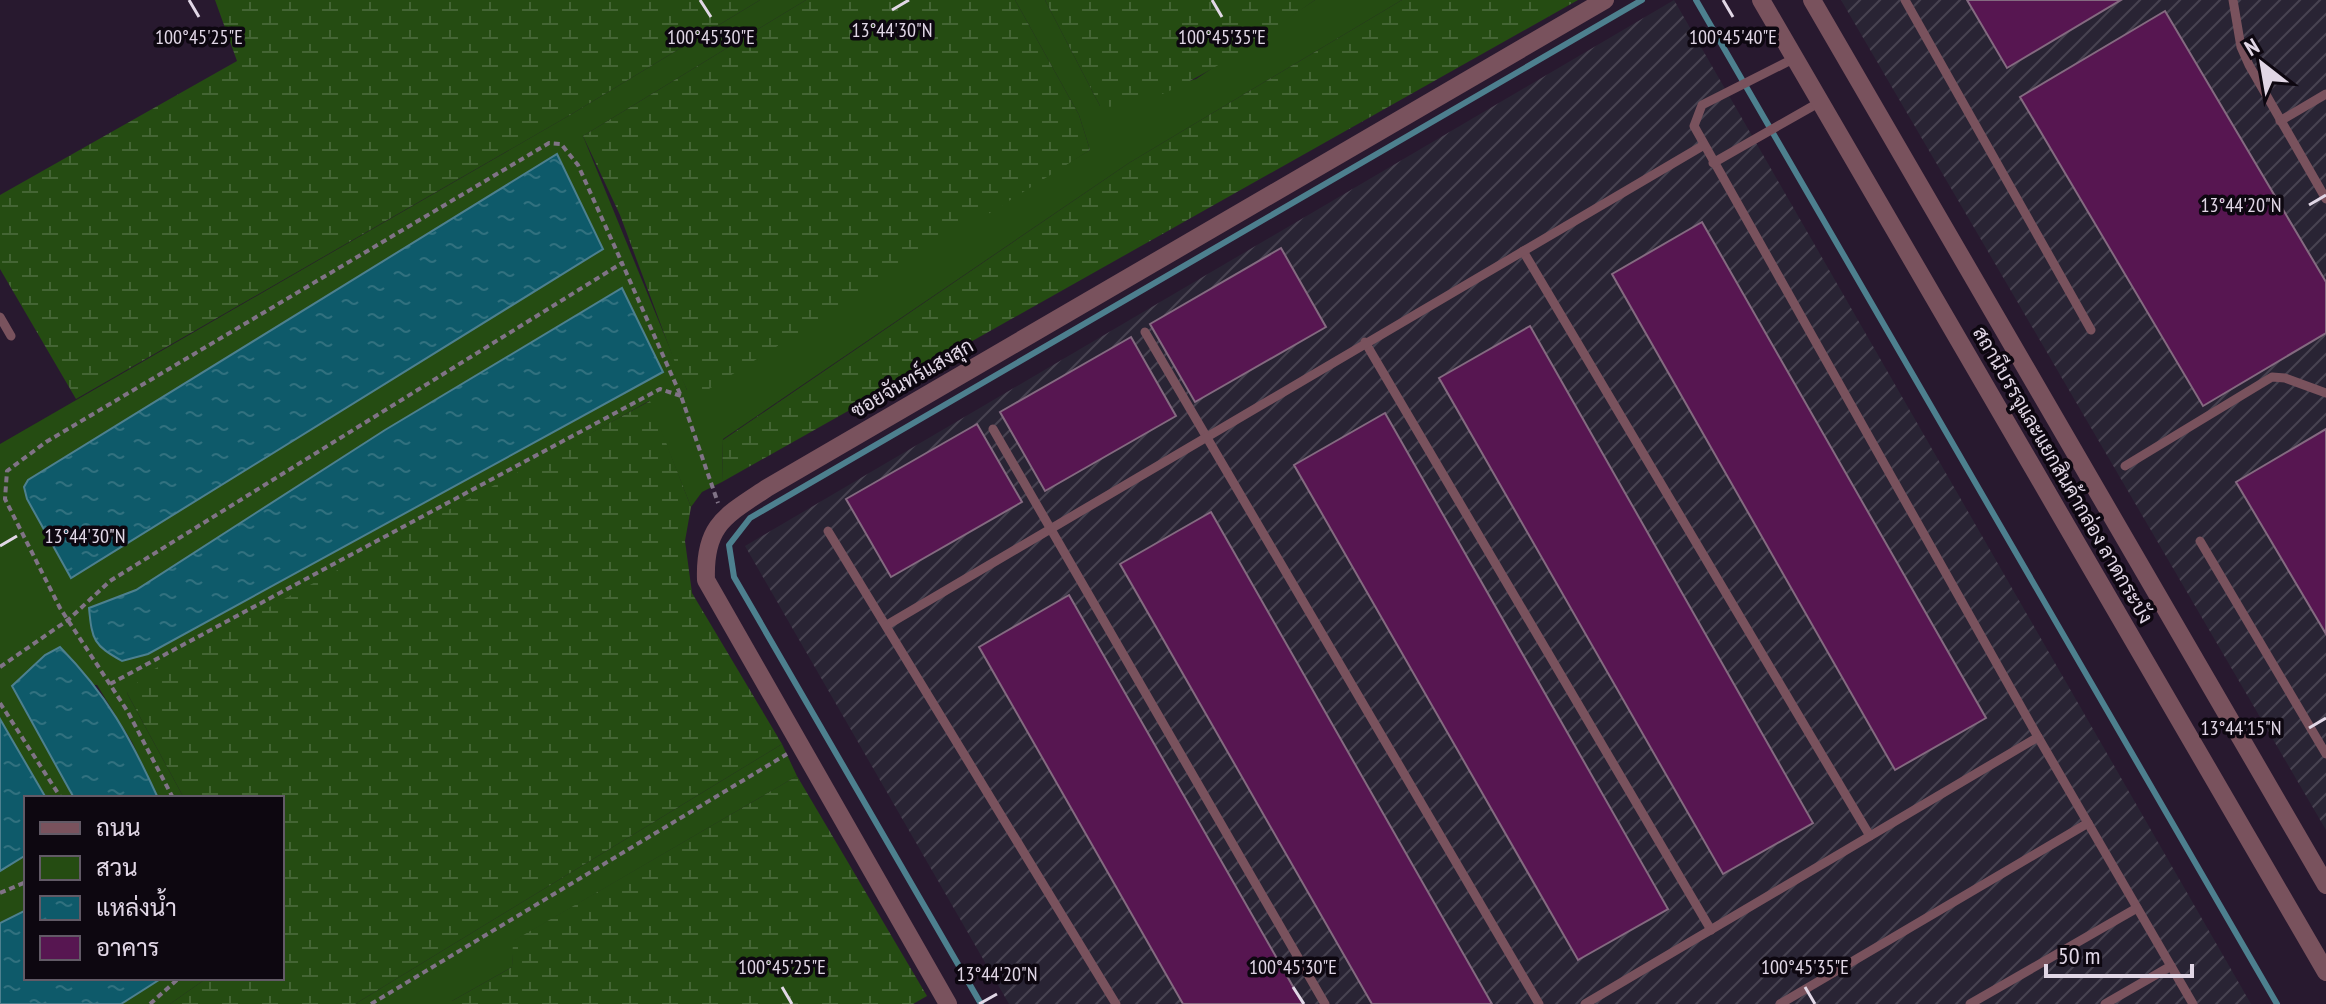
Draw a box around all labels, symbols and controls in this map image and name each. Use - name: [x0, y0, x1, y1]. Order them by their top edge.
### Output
- text: 13°44'30"N: [852, 17, 932, 43]
- text: 100°45'25"E: [155, 24, 243, 50]
- text: 100°45'30"E: [667, 24, 755, 50]
- text: 100°45'35"E: [1178, 24, 1266, 50]
- text: 100°45'40"E: [1689, 24, 1777, 50]
- north arrow: [2222, 24, 2302, 104]
- text: N: [2239, 32, 2264, 62]
- text: 13°44'20"N: [2201, 192, 2281, 218]
- street label: สถานีบรรจุและแยกสินค้ากล่อง ลาดกระบัง: [1966, 322, 2159, 629]
- street label: ซอยจันทร์แสงสุก: [845, 331, 979, 425]
- text: 13°44'30"N: [45, 523, 125, 549]
- text: 13°44'15"N: [2201, 715, 2281, 741]
- legend: [24, 796, 284, 980]
- text: ถนน: [96, 812, 141, 843]
- text: สวน: [96, 852, 138, 883]
- text: แหล่งน้ำ: [96, 888, 177, 923]
- scale bar: [2046, 928, 2192, 978]
- text: อาคาร: [96, 932, 159, 963]
- text: 50 m: [2058, 940, 2100, 971]
- text: 100°45'25"E: [738, 954, 826, 980]
- text: 100°45'30"E: [1249, 954, 1337, 980]
- text: 100°45'35"E: [1761, 954, 1849, 980]
- text: 13°44'20"N: [957, 961, 1037, 987]

